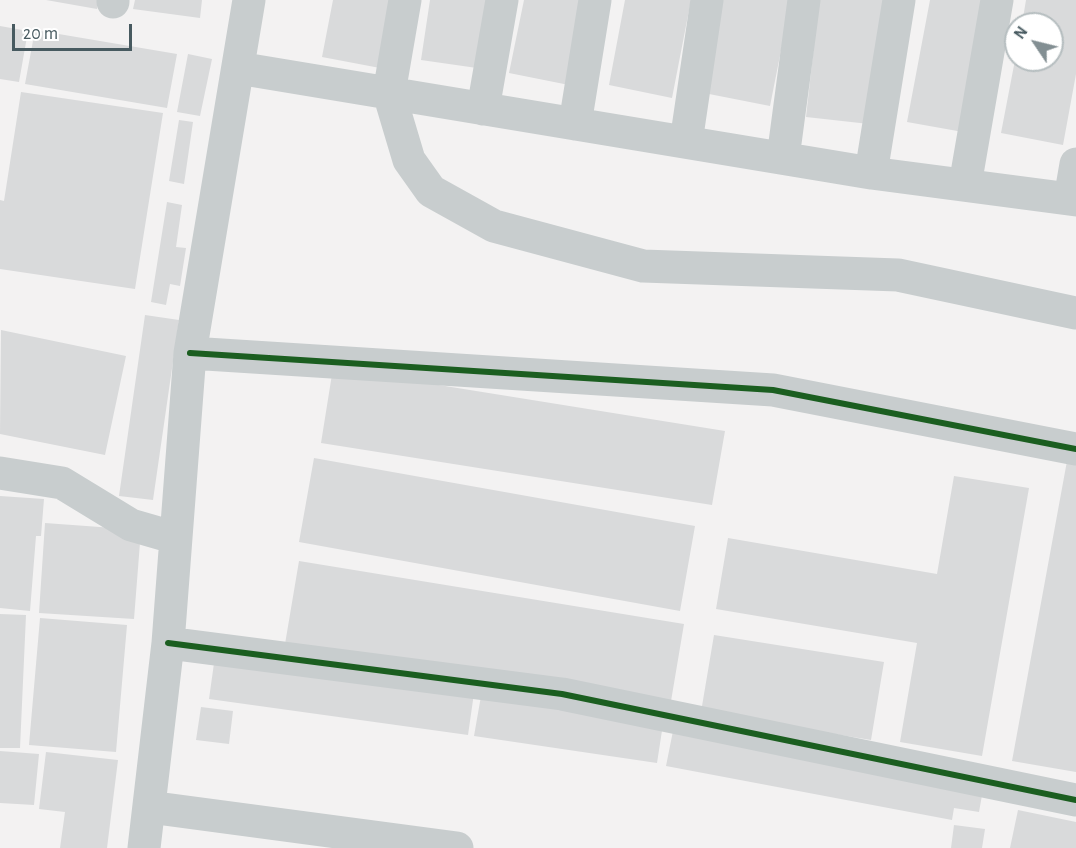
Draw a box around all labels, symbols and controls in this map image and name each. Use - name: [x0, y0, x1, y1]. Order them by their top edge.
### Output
- scale bar: [15, 12, 135, 50]
- north arrow: [1004, 12, 1064, 72]
- text: N: [1011, 24, 1031, 42]
- text: 20 m: [23, 25, 58, 43]

